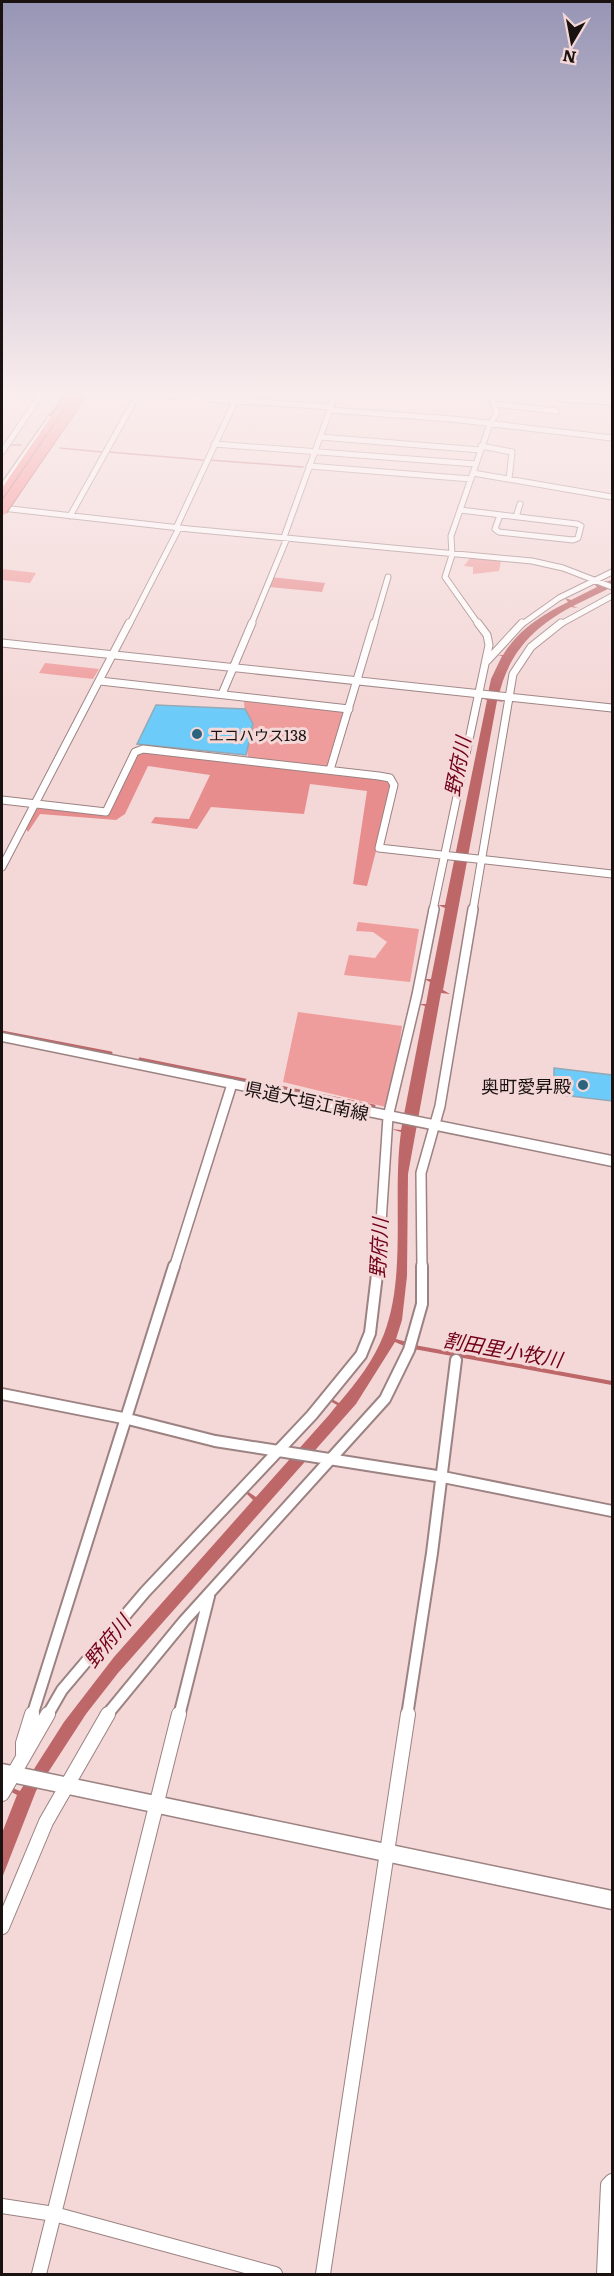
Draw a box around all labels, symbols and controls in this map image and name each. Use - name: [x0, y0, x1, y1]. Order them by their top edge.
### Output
- north arrow: [542, 12, 602, 72]
- text: N: [561, 45, 578, 71]
- place label: エコハウス138: [209, 723, 307, 746]
- marker: エコハウス138: [190, 727, 204, 741]
- water label: 野府川: [436, 732, 477, 798]
- place label: 奥町愛昇殿: [481, 1072, 571, 1099]
- street label: 県道大垣江南線: [243, 1074, 371, 1126]
- marker: 奥町愛昇殿: [576, 1078, 590, 1092]
- water label: 野府川: [360, 1215, 394, 1279]
- water label: 割田里小牧川: [441, 1323, 567, 1374]
- water label: 野府川: [75, 1606, 138, 1673]

